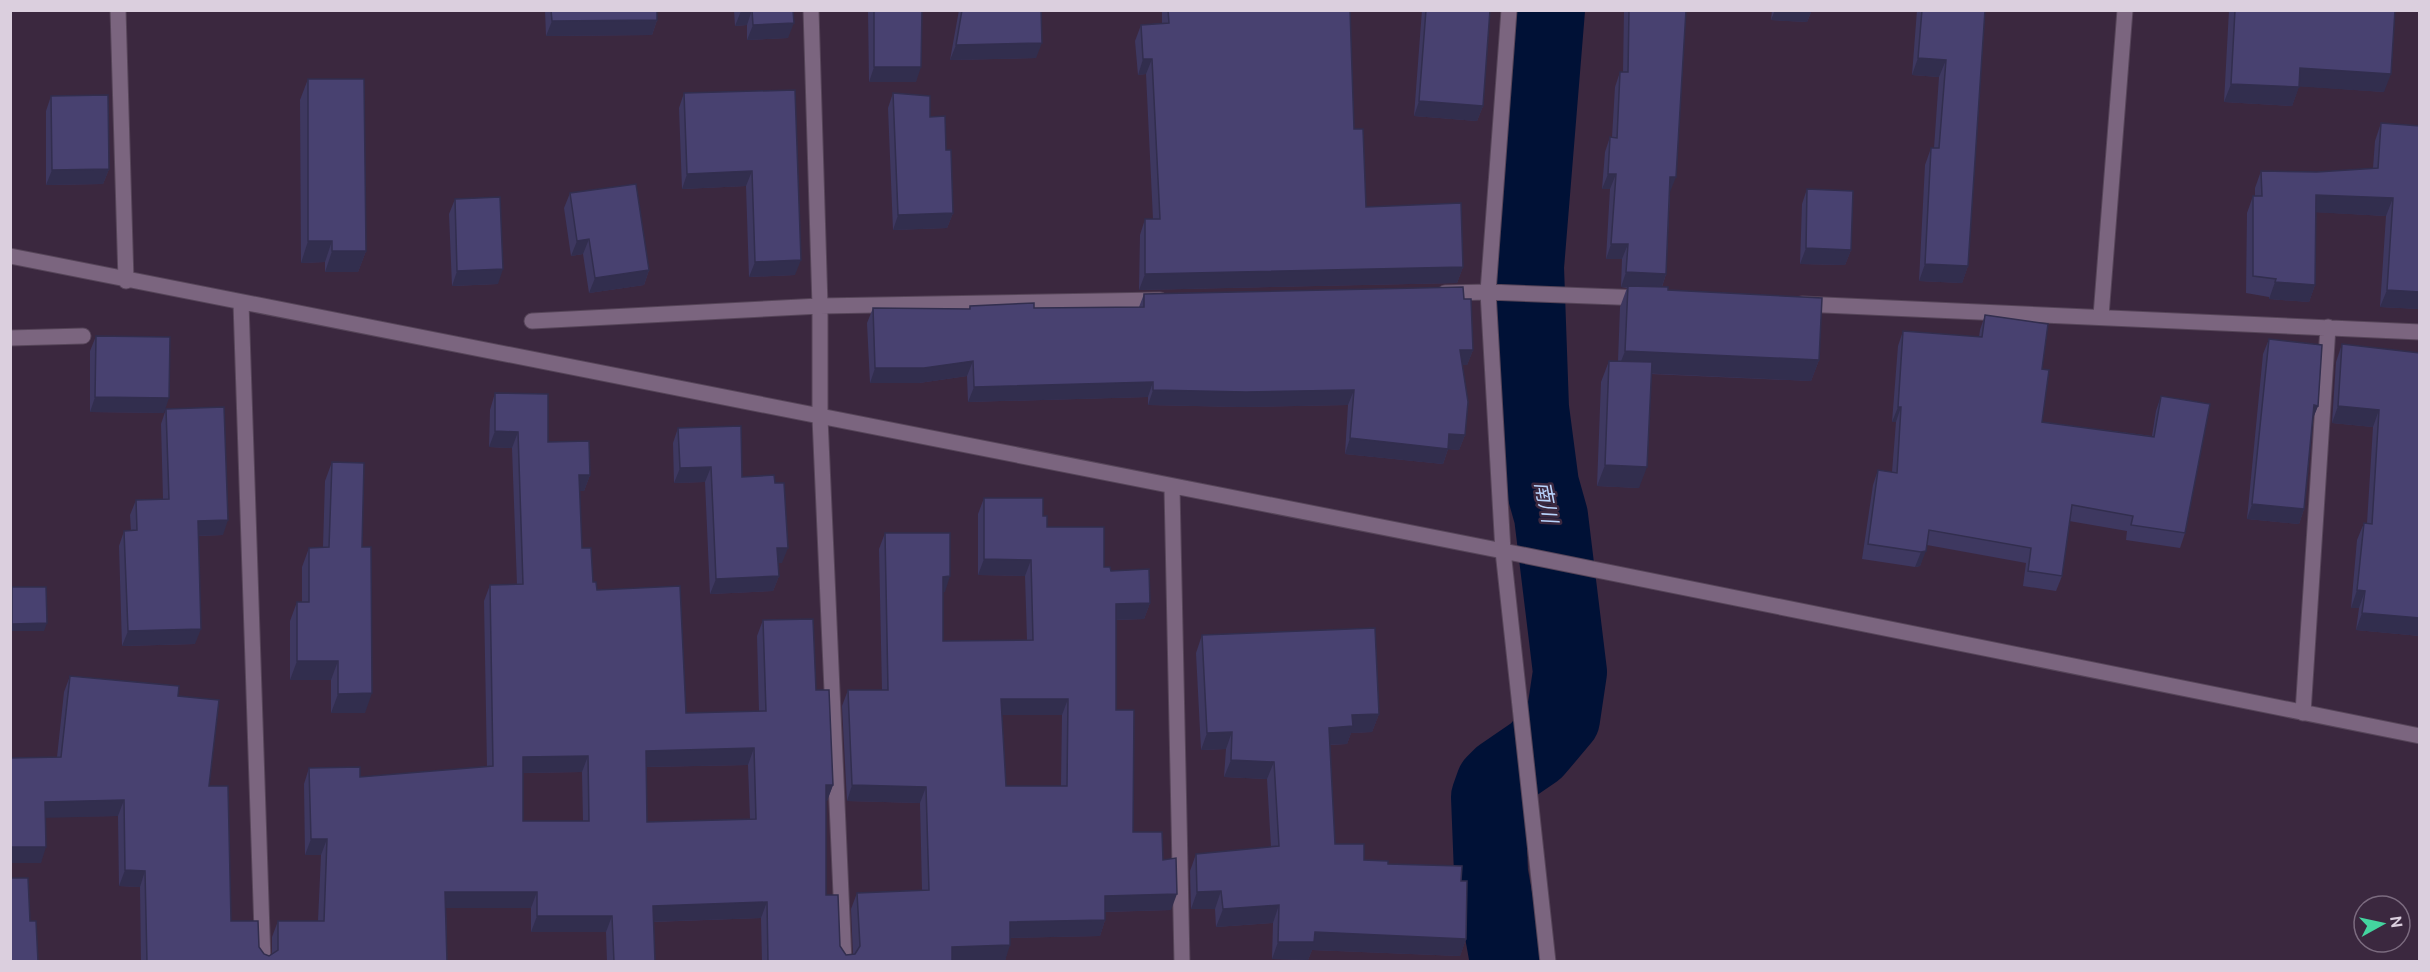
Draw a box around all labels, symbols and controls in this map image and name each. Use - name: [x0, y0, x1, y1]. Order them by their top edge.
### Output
- water label: 南川: [1531, 479, 1563, 527]
- north arrow: [2352, 894, 2412, 954]
- text: N: [2387, 915, 2407, 929]

